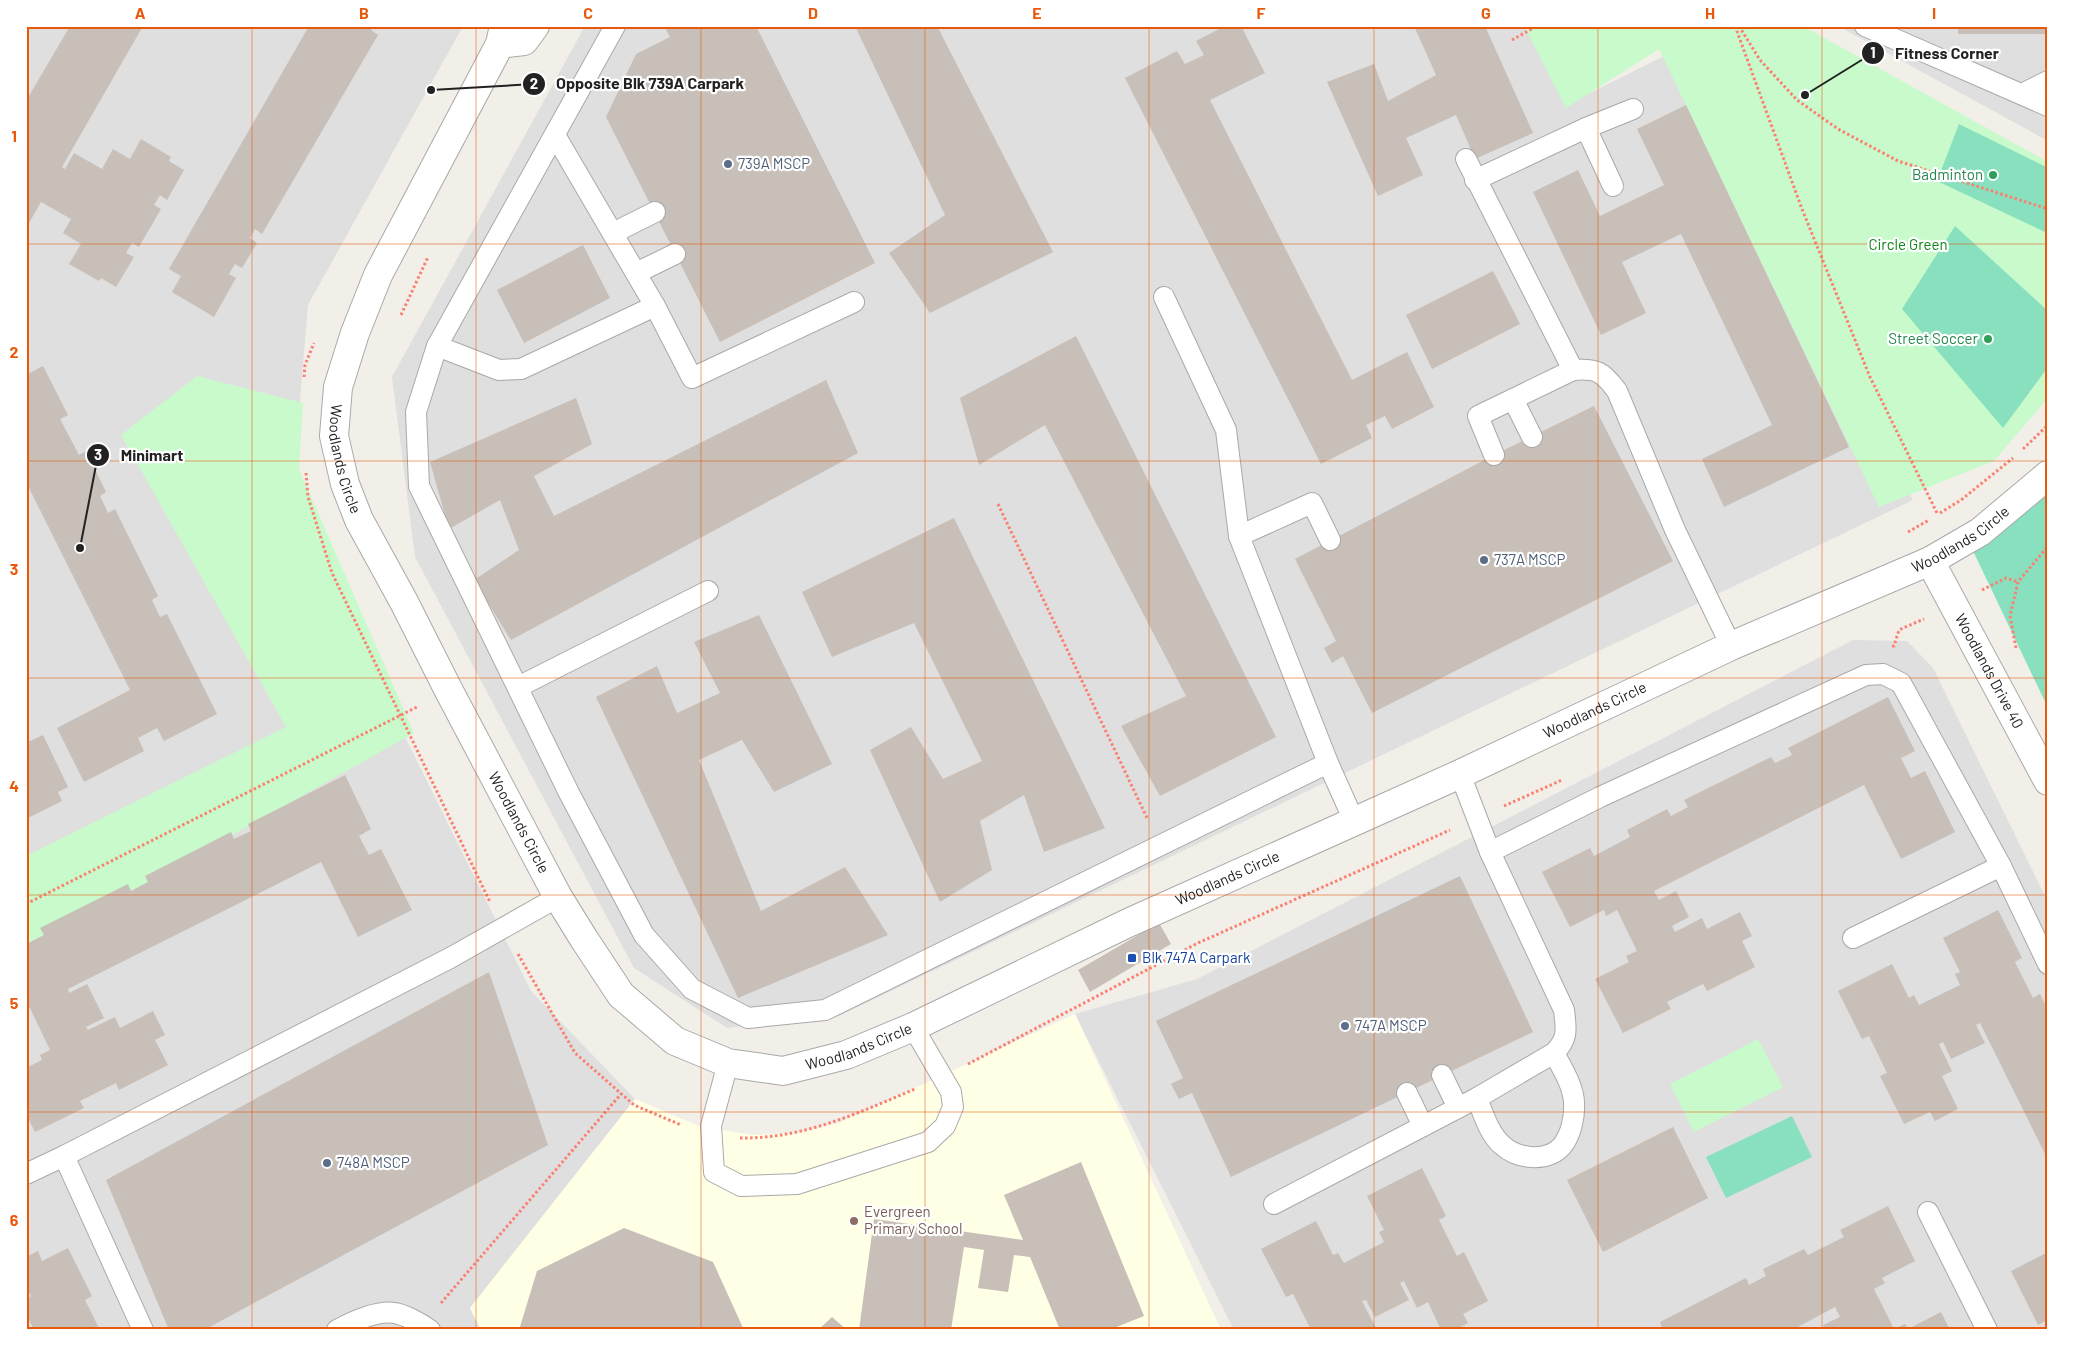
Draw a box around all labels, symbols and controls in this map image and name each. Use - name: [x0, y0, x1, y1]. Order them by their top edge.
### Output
- text: A: [135, 3, 146, 22]
- text: B: [359, 3, 369, 22]
- text: C: [583, 3, 593, 22]
- text: D: [808, 3, 818, 22]
- text: E: [1032, 3, 1042, 22]
- text: F: [1257, 3, 1266, 22]
- text: G: [1481, 3, 1491, 22]
- text: H: [1705, 3, 1715, 22]
- text: I: [1932, 3, 1936, 22]
- callout: Fitness Corner: [1860, 37, 2009, 68]
- text: 1: [1870, 43, 1876, 61]
- text: Fitness Corner: [1895, 43, 1999, 62]
- callout: Opposite Blk 739A Carpark: [521, 68, 754, 99]
- text: Opposite Blk 739A Carpark: [556, 73, 744, 92]
- text: 2: [530, 74, 538, 92]
- text: 1: [11, 126, 17, 145]
- place label: 739A MSCP: [738, 154, 810, 172]
- marker: 739A MSCP: [722, 158, 734, 170]
- place label: Badminton: [1912, 165, 1983, 183]
- marker: Badminton: [1987, 169, 1999, 181]
- park label: Circle Green: [1868, 235, 1948, 253]
- place label: Street Soccer: [1888, 329, 1979, 347]
- marker: Street Soccer: [1982, 333, 1994, 345]
- text: 2: [10, 342, 19, 361]
- street label: Woodlands Circle: [326, 404, 366, 516]
- callout: Minimart: [86, 439, 193, 470]
- text: 3: [94, 445, 102, 463]
- text: Minimart: [121, 445, 183, 464]
- street label: Woodlands Circle: [1909, 502, 2012, 576]
- place label: 737A MSCP: [1494, 550, 1566, 568]
- marker: 737A MSCP: [1478, 554, 1490, 566]
- text: 3: [10, 559, 18, 578]
- street label: Woodlands Drive 40: [1952, 610, 2028, 731]
- street label: Woodlands Circle: [1540, 677, 1649, 741]
- street label: Woodlands Circle: [485, 768, 554, 876]
- text: 4: [9, 776, 19, 795]
- street label: Woodlands Circle: [1172, 846, 1282, 909]
- place label: Blk 747A Carpark: [1142, 948, 1251, 966]
- marker: Blk 747A Carpark: [1126, 952, 1138, 964]
- text: 5: [10, 993, 19, 1012]
- place label: 747A MSCP: [1355, 1016, 1427, 1034]
- street label: Woodlands Circle: [803, 1019, 914, 1073]
- marker: 747A MSCP: [1339, 1020, 1351, 1032]
- place label: 748A MSCP: [337, 1153, 410, 1171]
- marker: 748A MSCP: [321, 1157, 333, 1169]
- place label: Evergreen Primary School: [864, 1202, 962, 1237]
- text: 6: [10, 1210, 19, 1229]
- marker: Evergreen Primary School: [848, 1215, 860, 1227]

